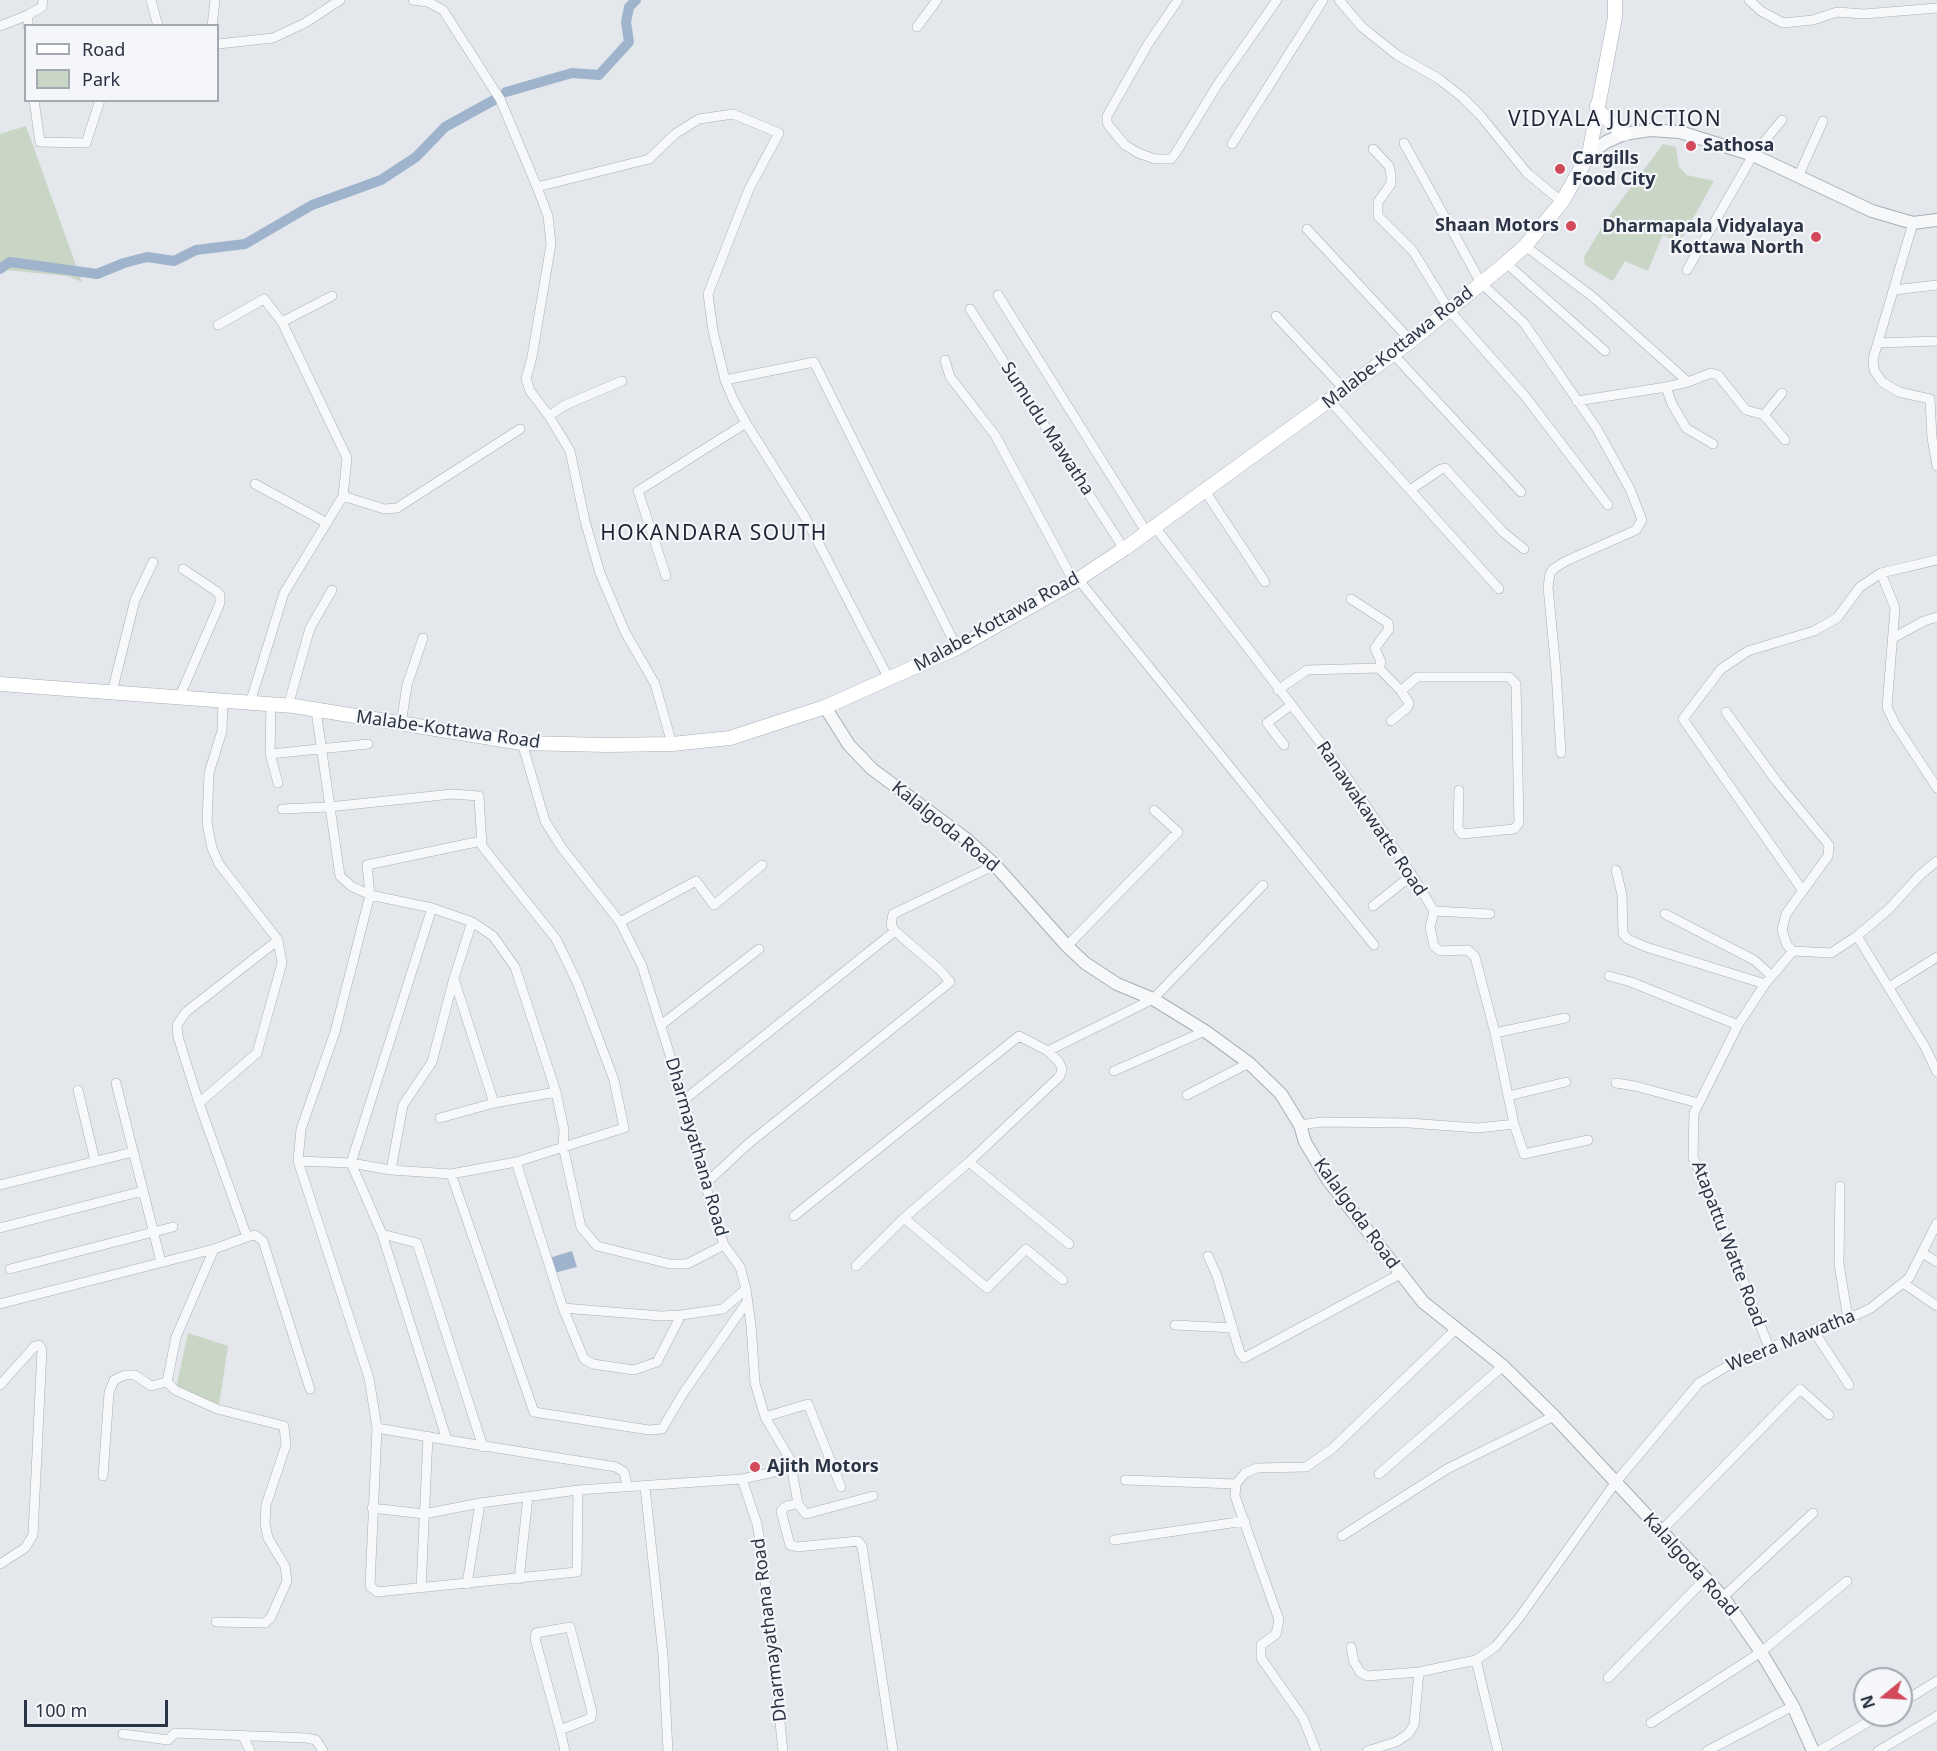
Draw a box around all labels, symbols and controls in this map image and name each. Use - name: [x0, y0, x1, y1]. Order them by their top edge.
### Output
- legend: [24, 24, 219, 102]
- text: Road: [82, 37, 125, 61]
- text: Park: [82, 67, 120, 91]
- district label: VIDYALA JUNCTION: [1508, 107, 1722, 133]
- place label: Sathosa: [1703, 135, 1774, 157]
- marker: Sathosa: [1684, 139, 1698, 153]
- place label: Cargills Food City: [1572, 148, 1655, 190]
- marker: Cargills Food City: [1553, 162, 1567, 176]
- place label: Shaan Motors: [1435, 215, 1559, 237]
- place label: Dharmapala Vidyalaya Kottawa North: [1602, 216, 1804, 258]
- marker: Shaan Motors: [1564, 219, 1578, 233]
- marker: Dharmapala Vidyalaya Kottawa North: [1809, 230, 1823, 244]
- street label: Malabe-Kottawa Road: [1318, 282, 1478, 414]
- street label: Sumudu Mawatha: [996, 358, 1098, 500]
- district label: HOKANDARA SOUTH: [600, 521, 828, 547]
- street label: Malabe-Kottawa Road: [911, 568, 1083, 676]
- street label: Malabe-Kottawa Road: [355, 706, 541, 754]
- street label: Ranawakawatte Road: [1311, 738, 1431, 900]
- street label: Kalalgoda Road: [887, 777, 1003, 877]
- street label: Dharmayathana Road: [660, 1055, 732, 1239]
- street label: Kalalgoda Road: [1309, 1154, 1403, 1274]
- street label: Atapattu Watte Road: [1686, 1158, 1770, 1330]
- street label: Weera Mawatha: [1723, 1305, 1859, 1377]
- place label: Ajith Motors: [767, 1456, 879, 1478]
- marker: Ajith Motors: [748, 1460, 762, 1474]
- street label: Kalalgoda Road: [1638, 1509, 1742, 1621]
- street label: Dharmayathana Road: [748, 1537, 792, 1723]
- north arrow: [1853, 1667, 1913, 1727]
- scale bar: [27, 1688, 171, 1726]
- text: N: [1855, 1692, 1880, 1712]
- text: 100 m: [35, 1698, 87, 1722]

